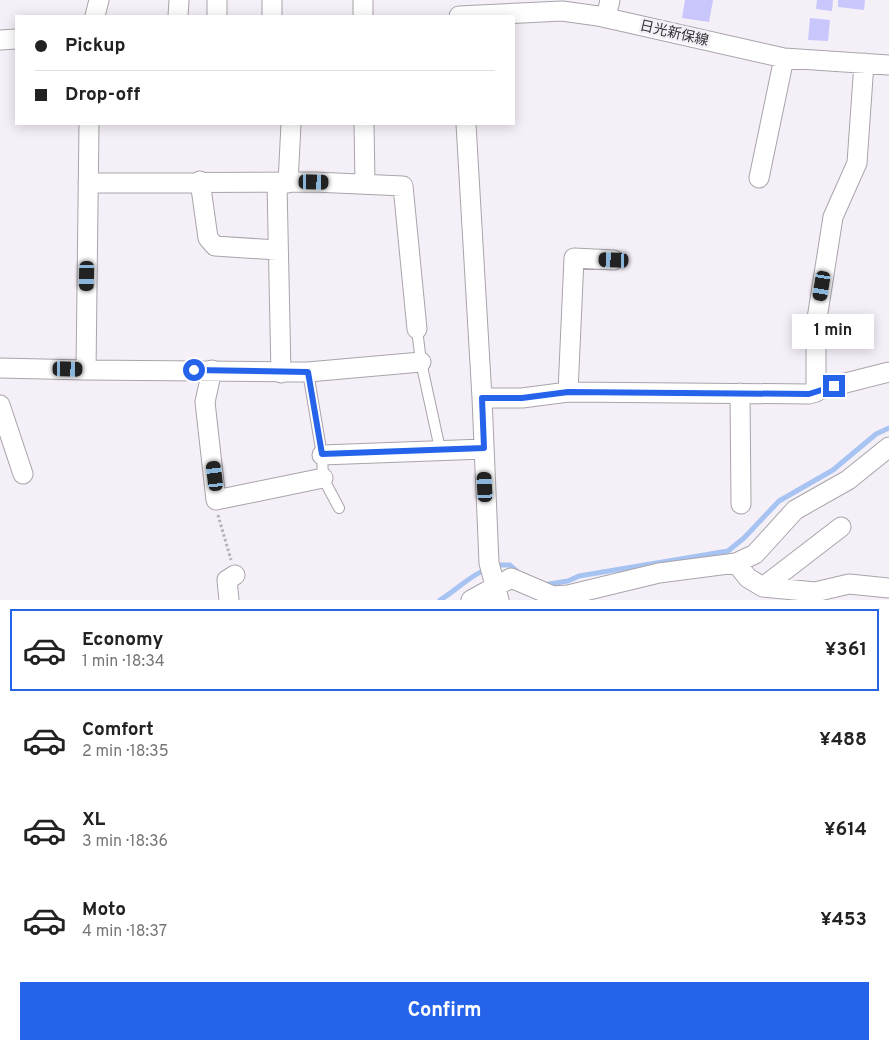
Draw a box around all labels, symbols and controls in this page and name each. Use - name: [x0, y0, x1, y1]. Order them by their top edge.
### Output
- street label: 日光新保線: [638, 18, 710, 50]
- text: Pickup: [65, 34, 125, 58]
- text: Drop-off: [65, 83, 140, 107]
- car: [298, 174, 329, 190]
- car: [598, 252, 629, 268]
- car: [79, 261, 94, 291]
- car: [812, 270, 831, 302]
- callout: 1 min: [793, 314, 875, 348]
- text: 1 min: [814, 321, 852, 341]
- route start: [183, 359, 205, 381]
- car: [52, 361, 83, 377]
- route end: [823, 375, 845, 397]
- car: [205, 460, 224, 492]
- car: [476, 472, 493, 502]
- icon: car: [22, 628, 67, 673]
- text: Economy: [82, 628, 163, 652]
- text: ¥361: [825, 638, 867, 662]
- text: 1 min · 18:34: [82, 652, 165, 672]
- icon: car: [22, 718, 67, 763]
- text: Comfort: [82, 718, 154, 742]
- text: ¥488: [819, 728, 867, 752]
- text: 2 min · 18:35: [82, 742, 169, 762]
- icon: car: [22, 808, 67, 853]
- text: XL: [82, 808, 105, 832]
- text: ¥614: [824, 818, 867, 842]
- text: 3 min · 18:36: [82, 832, 168, 852]
- icon: car: [22, 898, 67, 943]
- text: Moto: [82, 898, 126, 922]
- text: ¥453: [820, 908, 867, 932]
- text: 4 min · 18:37: [82, 922, 167, 942]
- button: Confirm: [20, 982, 869, 1040]

